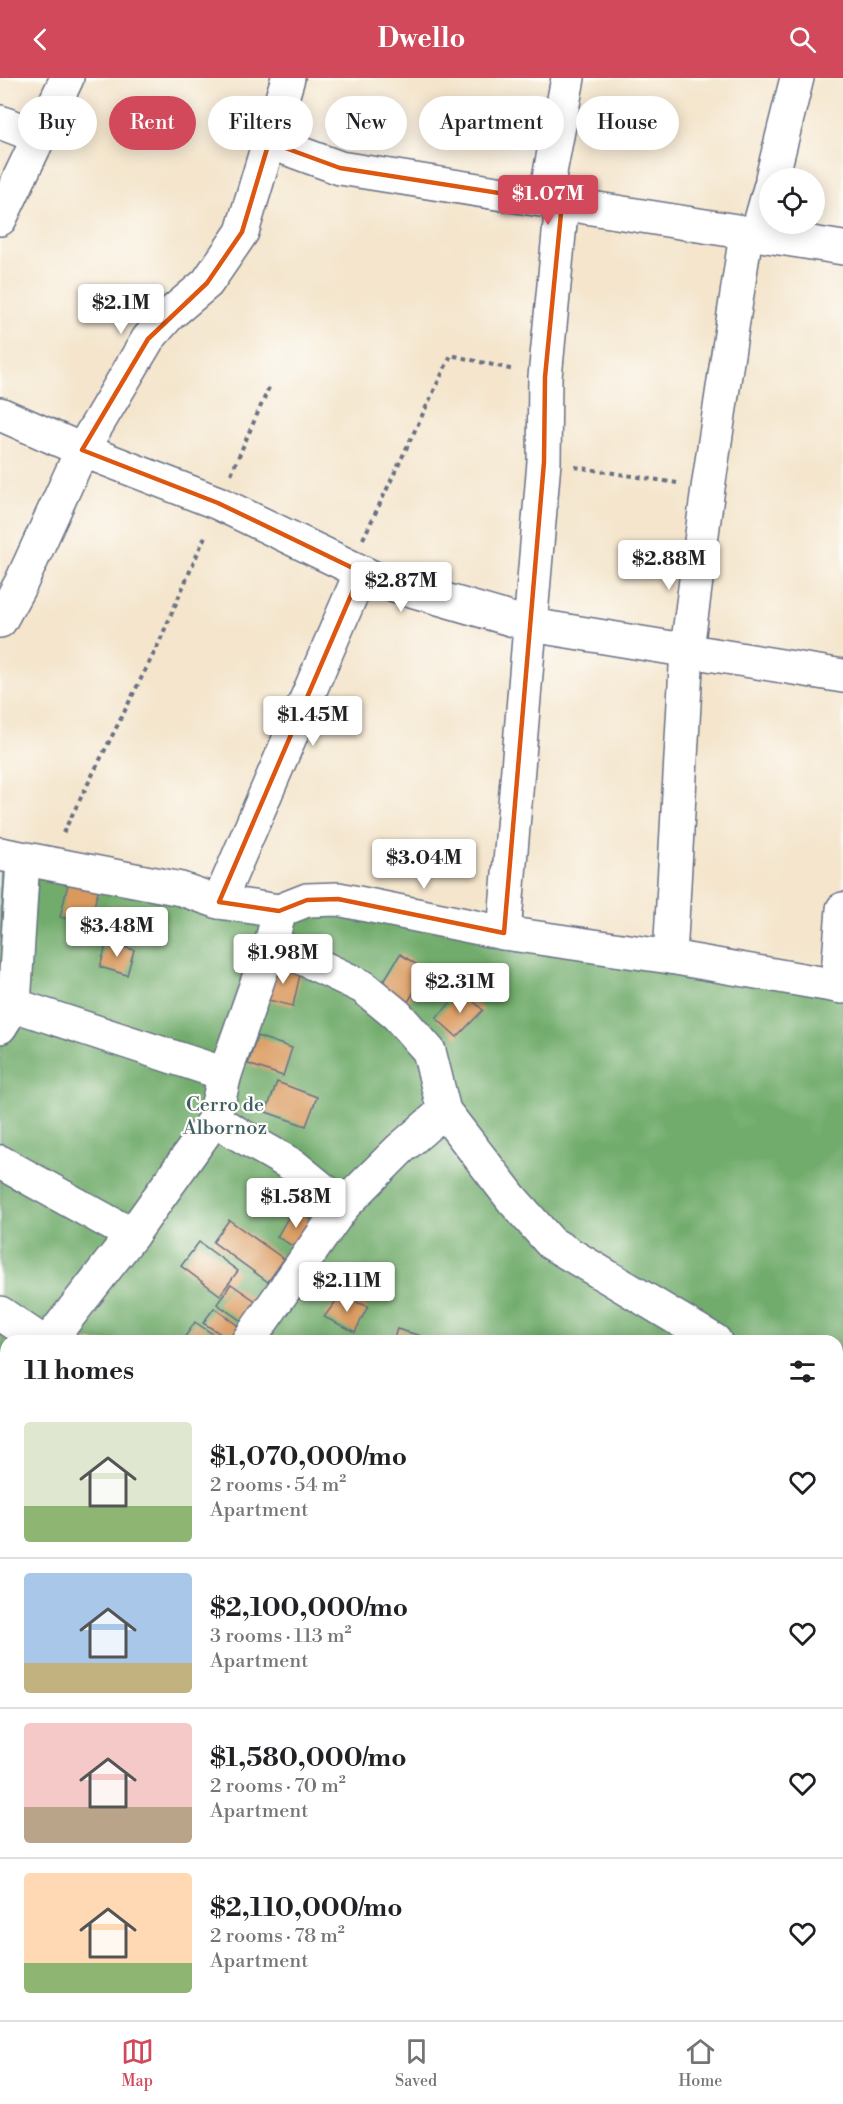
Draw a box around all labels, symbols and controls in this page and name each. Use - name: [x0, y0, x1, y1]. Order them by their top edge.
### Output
- text: Dwello: [377, 22, 466, 56]
- icon: back: [24, 23, 57, 56]
- icon: search: [786, 23, 819, 56]
- chip: Buy: [18, 96, 97, 150]
- chip: Rent: [109, 96, 196, 150]
- chip: Filters: [208, 96, 313, 150]
- chip: New: [325, 96, 407, 150]
- chip: Apartment: [419, 96, 564, 150]
- chip: House: [576, 96, 679, 150]
- map controls: [759, 168, 825, 234]
- button: locate: [759, 168, 825, 234]
- pin: $1.07M: [499, 175, 597, 226]
- text: $1.07M: [512, 182, 584, 207]
- pin: $2.1M: [79, 284, 163, 335]
- text: $2.1M: [92, 291, 150, 316]
- pin: $2.88M: [620, 540, 718, 591]
- text: $2.88M: [632, 547, 706, 572]
- pin: $2.87M: [352, 562, 450, 613]
- text: $2.87M: [365, 569, 437, 594]
- pin: $1.45M: [264, 696, 362, 747]
- text: $1.45M: [277, 703, 349, 728]
- pin: $3.04M: [375, 839, 473, 890]
- text: $3.04M: [386, 846, 462, 871]
- pin: $3.48M: [68, 907, 166, 958]
- text: $3.48M: [80, 914, 154, 939]
- pin: $1.98M: [234, 934, 332, 985]
- text: $1.98M: [248, 941, 319, 966]
- pin: $2.31M: [411, 963, 509, 1014]
- text: $2.31M: [425, 970, 495, 995]
- park label: Cerro de Albornoz: [182, 1093, 267, 1141]
- pin: $1.58M: [247, 1178, 345, 1229]
- text: $1.58M: [261, 1185, 331, 1210]
- pin: $2.11M: [298, 1262, 396, 1313]
- text: $2.11M: [313, 1269, 381, 1294]
- text: 11 homes: [24, 1355, 134, 1387]
- icon: filters: [786, 1355, 819, 1388]
- text: $1,070,000/mo: [210, 1441, 407, 1473]
- icon: home: [72, 1446, 144, 1518]
- icon: heart: [786, 1466, 819, 1499]
- text: 2 rooms · 54 m²: [210, 1473, 346, 1498]
- text: Apartment: [210, 1498, 308, 1523]
- text: $2,100,000/mo: [210, 1592, 408, 1624]
- icon: home: [72, 1597, 144, 1669]
- icon: heart: [786, 1617, 819, 1650]
- text: 3 rooms · 113 m²: [210, 1624, 351, 1649]
- text: Apartment: [210, 1649, 308, 1674]
- text: $1,580,000/mo: [210, 1742, 406, 1774]
- icon: home: [72, 1747, 144, 1819]
- icon: heart: [786, 1767, 819, 1800]
- text: 2 rooms · 70 m²: [210, 1774, 346, 1799]
- text: Apartment: [210, 1799, 308, 1824]
- text: $2,110,000/mo: [210, 1892, 403, 1924]
- icon: home: [72, 1897, 144, 1969]
- icon: heart: [786, 1917, 819, 1950]
- text: 2 rooms · 78 m²: [210, 1924, 345, 1949]
- text: Apartment: [210, 1949, 308, 1974]
- tab: Map: [121, 2035, 154, 2091]
- tab: Saved: [395, 2035, 437, 2091]
- tab: Home: [678, 2035, 722, 2091]

